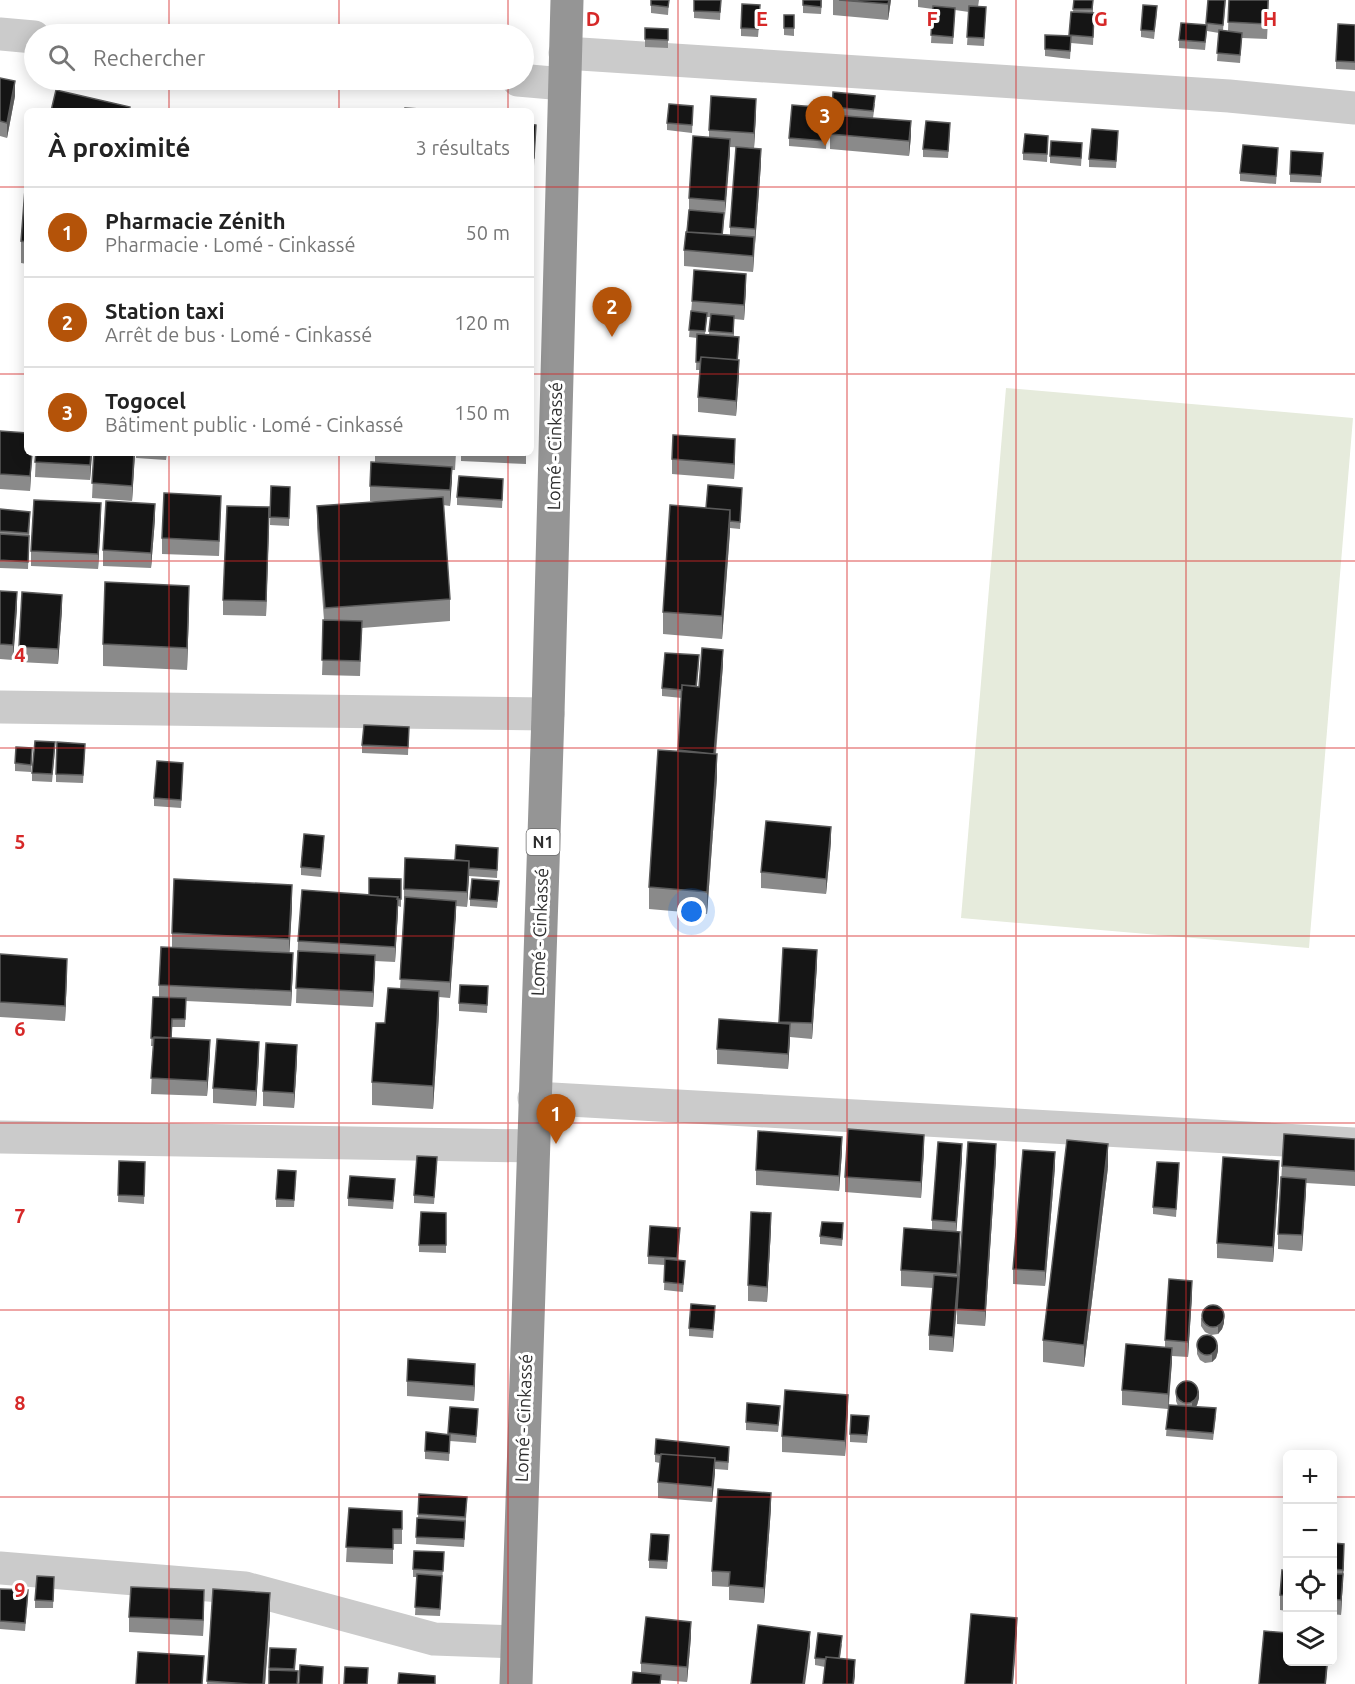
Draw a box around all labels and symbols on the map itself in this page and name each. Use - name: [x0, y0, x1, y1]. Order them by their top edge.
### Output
- text: D: [586, 7, 600, 30]
- text: E: [756, 7, 768, 30]
- text: F: [926, 7, 938, 30]
- text: G: [1094, 7, 1108, 30]
- text: H: [1263, 7, 1277, 30]
- pin: 3: [806, 96, 844, 146]
- pin: 2: [592, 288, 632, 337]
- street label: Lomé - Cinkassé: [543, 382, 565, 510]
- text: 4: [14, 643, 26, 666]
- road number: N1: [526, 829, 560, 855]
- text: 5: [14, 830, 26, 853]
- street label: Lomé - Cinkassé: [527, 868, 551, 996]
- your location: [677, 897, 706, 926]
- text: 6: [14, 1017, 26, 1040]
- pin: 1: [536, 1094, 576, 1144]
- text: 7: [14, 1204, 26, 1227]
- street label: Lomé - Cinkassé: [511, 1354, 535, 1482]
- text: 8: [14, 1391, 26, 1414]
- text: 9: [14, 1578, 26, 1601]

